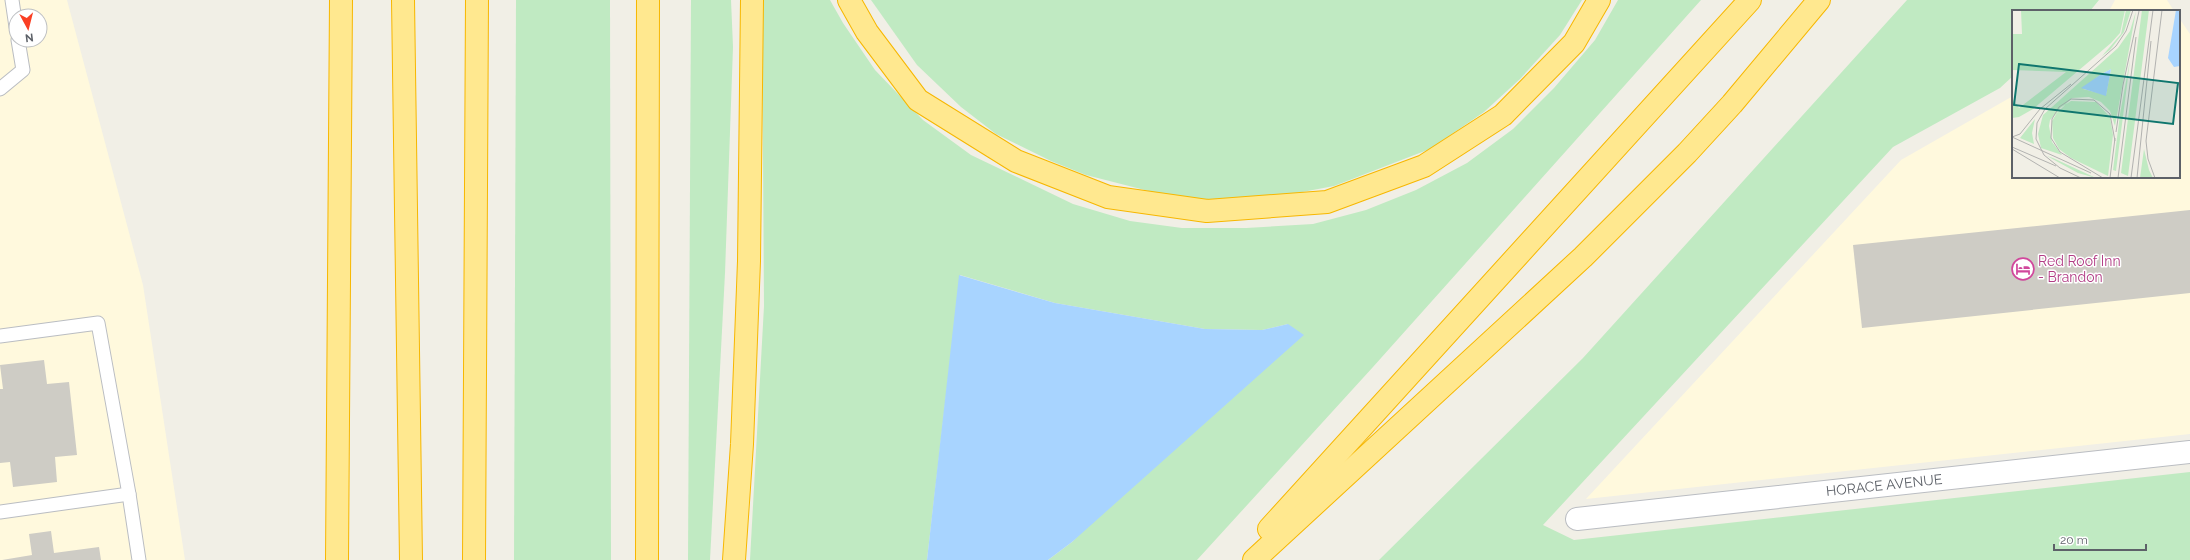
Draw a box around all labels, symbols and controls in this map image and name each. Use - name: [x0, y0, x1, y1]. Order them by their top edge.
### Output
- north arrow: [8, 8, 48, 48]
- inset map: [2012, 10, 2180, 178]
- text: N: [24, 30, 34, 44]
- place label: Red Roof Inn - Brandon: [2038, 253, 2121, 285]
- hotel icon: Red Roof Inn - Brandon: [2010, 256, 2036, 282]
- street label: HORACE AVENUE: [1825, 471, 1943, 499]
- scale bar: [2054, 526, 2146, 552]
- text: 20 m: [2060, 533, 2088, 547]

